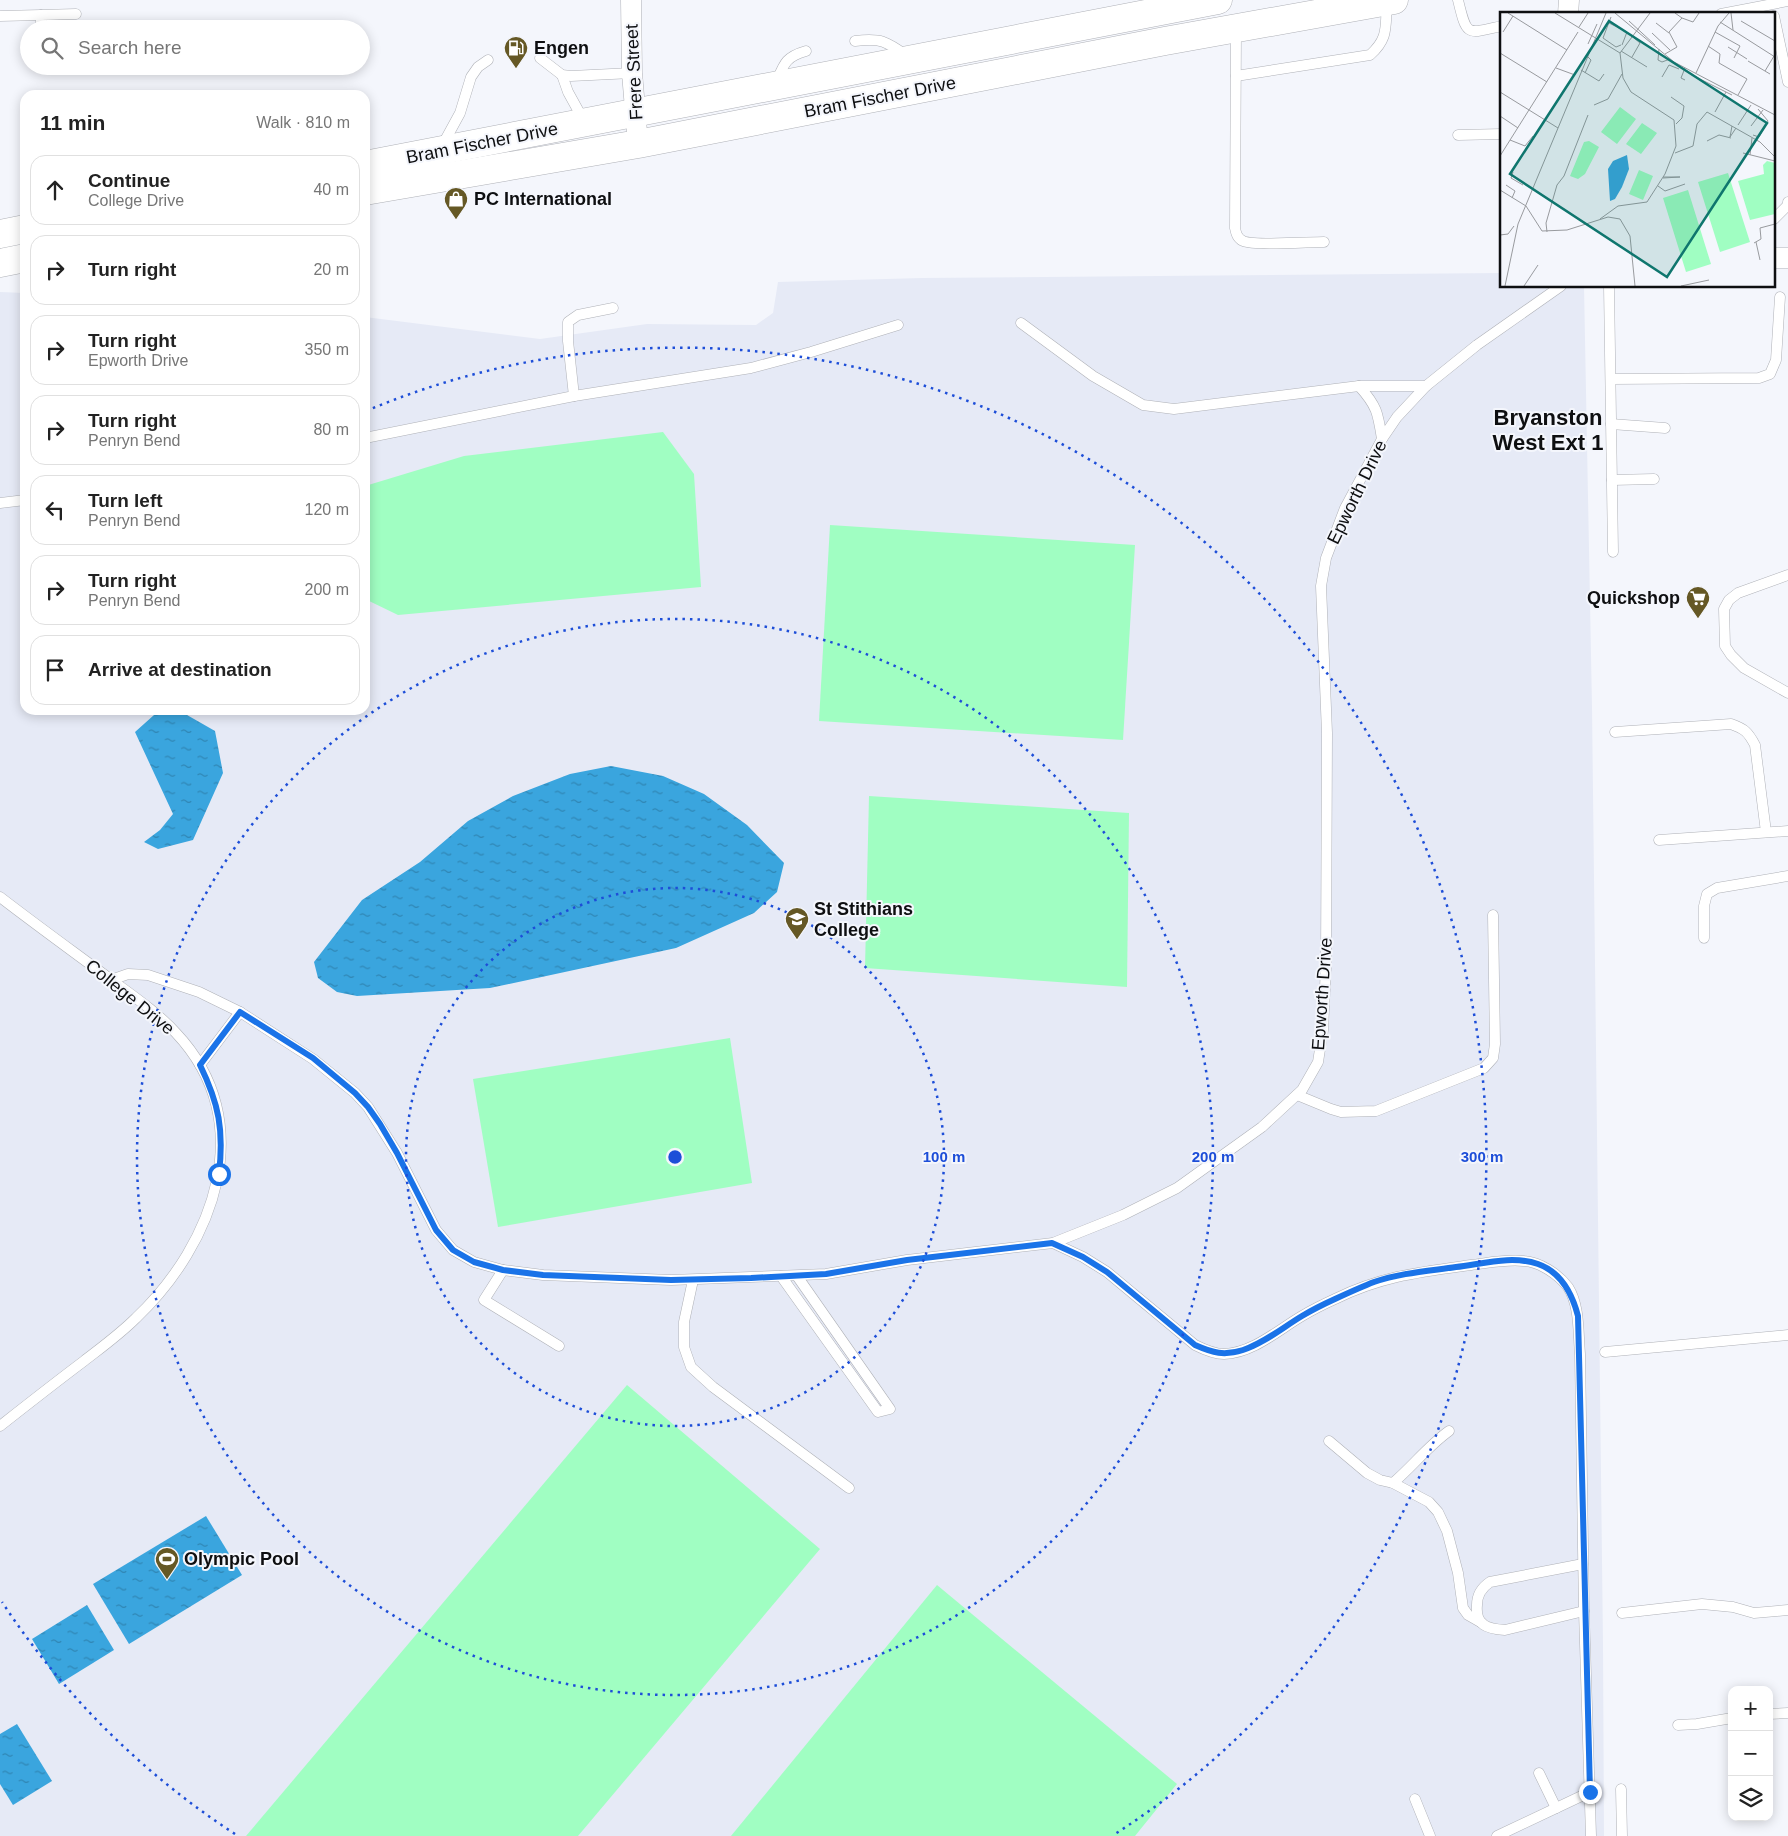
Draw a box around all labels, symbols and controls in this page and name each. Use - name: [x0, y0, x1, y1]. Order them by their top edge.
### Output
- inset map: [1500, 12, 1776, 288]
- search box: [20, 20, 370, 75]
- street label: Frere Street: [622, 24, 646, 120]
- icon: search: [38, 34, 66, 62]
- fuel station icon: Engen: [503, 35, 529, 69]
- text: Search here: [78, 37, 182, 58]
- place label: Engen: [534, 38, 589, 58]
- street label: Bram Fischer Drive: [802, 72, 958, 122]
- text: 11 min: [40, 111, 105, 134]
- text: Walk · 810 m: [256, 114, 350, 131]
- street label: Bram Fischer Drive: [404, 118, 560, 168]
- text: Continue: [88, 170, 170, 191]
- icon: ahead: [41, 176, 69, 204]
- text: 40 m: [313, 181, 349, 198]
- shop icon: PC International: [443, 186, 469, 220]
- place label: PC International: [474, 189, 612, 209]
- text: College Drive: [88, 192, 184, 209]
- icon: right: [41, 256, 69, 284]
- text: Turn right: [88, 259, 176, 280]
- text: 20 m: [313, 261, 349, 278]
- text: Turn right: [88, 330, 176, 351]
- icon: right: [41, 336, 69, 364]
- text: 350 m: [305, 341, 349, 358]
- text: Epworth Drive: [88, 352, 188, 369]
- district label: Bryanston West Ext 1: [1493, 405, 1603, 455]
- text: Turn right: [88, 410, 176, 431]
- icon: right: [41, 416, 69, 444]
- text: 80 m: [313, 421, 349, 438]
- text: Penryn Bend: [88, 432, 181, 449]
- street label: Epworth Drive: [1323, 437, 1391, 547]
- text: Turn left: [88, 490, 163, 511]
- icon: left: [41, 496, 69, 524]
- text: 120 m: [305, 501, 349, 518]
- text: Penryn Bend: [88, 512, 181, 529]
- text: Turn right: [88, 570, 176, 591]
- icon: right: [41, 576, 69, 604]
- text: 200 m: [305, 581, 349, 598]
- supermarket icon: Quickshop: [1685, 585, 1711, 619]
- place label: Quickshop: [1587, 588, 1680, 608]
- text: Penryn Bend: [88, 592, 181, 609]
- icon: arrive: [41, 656, 69, 684]
- text: Arrive at destination: [88, 659, 272, 680]
- place label: St Stithians College: [814, 899, 913, 940]
- school or university icon: St Stithians College: [784, 906, 810, 940]
- street label: Epworth Drive: [1308, 937, 1336, 1051]
- street label: College Drive: [82, 955, 178, 1039]
- centre of rings: [666, 1148, 684, 1166]
- text: 100 m: [923, 1148, 965, 1165]
- text: 200 m: [1192, 1148, 1234, 1165]
- text: 300 m: [1461, 1148, 1503, 1165]
- route start: [208, 1163, 231, 1186]
- sports icon: Olympic Pool: [154, 1546, 180, 1580]
- place label: Olympic Pool: [184, 1549, 299, 1569]
- map controls: [1728, 1686, 1773, 1821]
- button: +: [1728, 1686, 1773, 1731]
- button: −: [1728, 1731, 1773, 1776]
- button: layers: [1728, 1776, 1773, 1821]
- route end: [1579, 1781, 1602, 1804]

